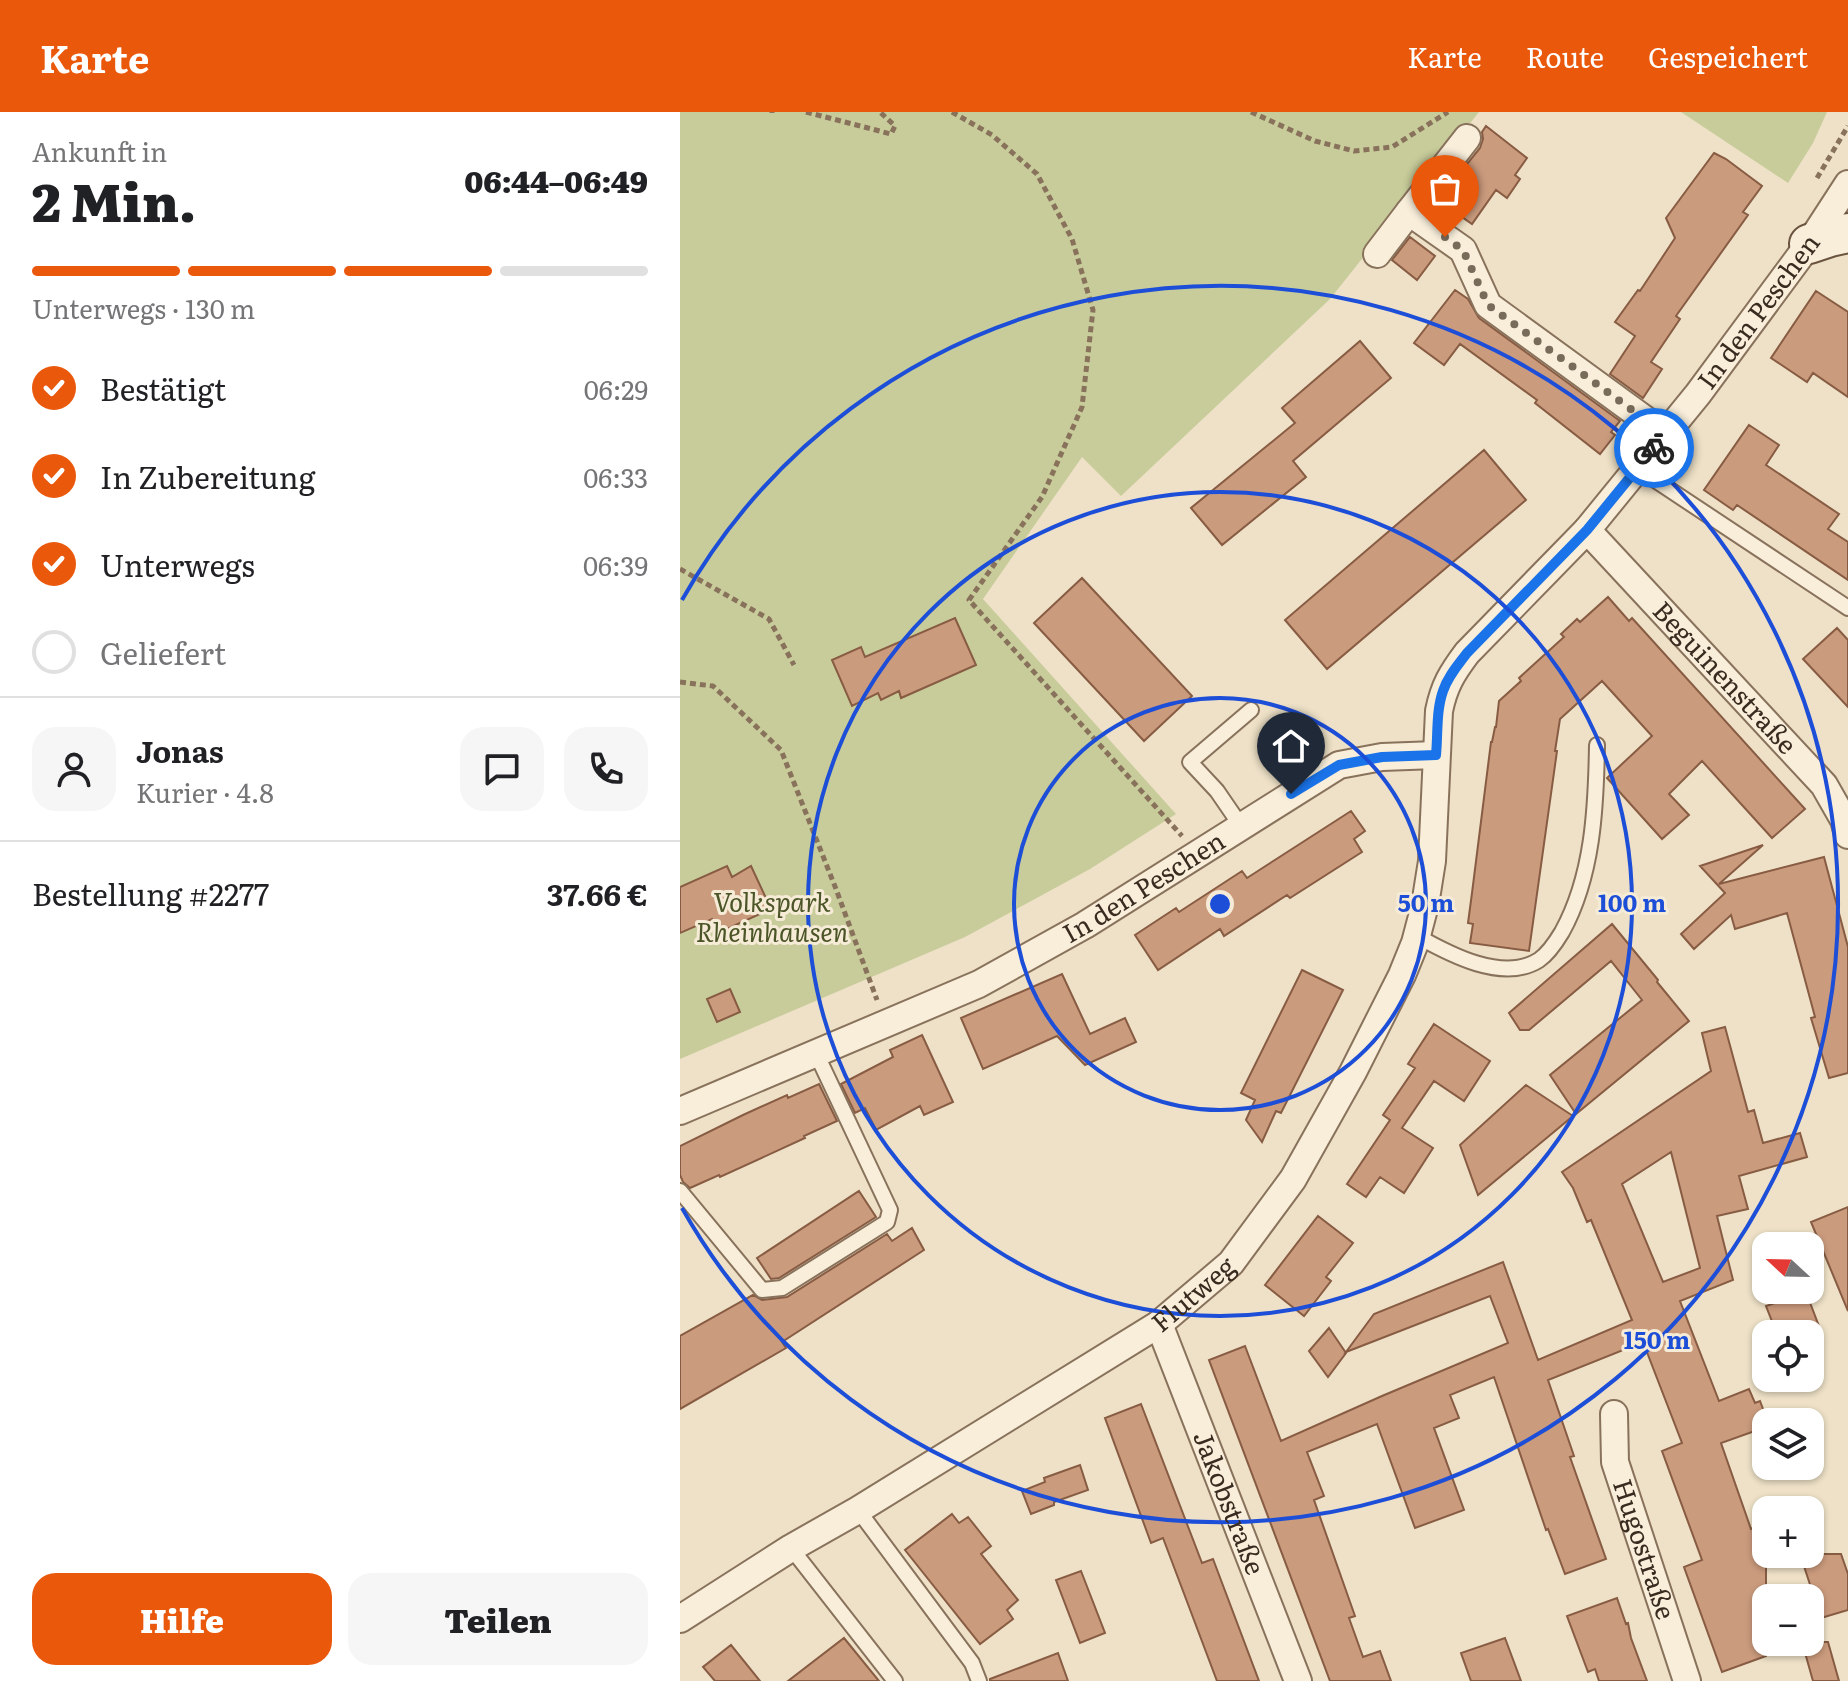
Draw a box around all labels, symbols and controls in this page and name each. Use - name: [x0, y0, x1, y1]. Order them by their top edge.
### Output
- text: Karte: [40, 28, 149, 85]
- text: Karte: [1407, 35, 1482, 77]
- text: Route: [1526, 35, 1604, 77]
- text: Gespeichert: [1648, 35, 1808, 77]
- text: Ankunft in: [32, 131, 167, 170]
- pin: [1411, 155, 1479, 237]
- text: 06:44–06:49: [464, 158, 648, 202]
- text: 2 Min.: [32, 161, 196, 238]
- icon: bag: [1423, 167, 1467, 211]
- street label: In den Peschen: [1686, 224, 1828, 396]
- text: Unterwegs · 130 m: [32, 288, 255, 327]
- icon: check: [32, 366, 76, 410]
- text: Bestätigt: [100, 366, 226, 410]
- text: 06:29: [584, 369, 648, 408]
- courier: [1614, 408, 1694, 488]
- icon: bike: [1632, 426, 1676, 470]
- icon: check: [32, 454, 76, 498]
- text: In Zubereitung: [100, 454, 315, 498]
- text: 06:33: [583, 457, 648, 496]
- icon: check: [32, 542, 76, 586]
- text: Unterwegs: [100, 542, 255, 586]
- text: 06:39: [583, 545, 648, 584]
- street label: Beguinenstraße: [1645, 591, 1808, 762]
- text: Geliefert: [100, 630, 226, 674]
- pin: [1257, 712, 1325, 794]
- icon: home: [1269, 724, 1313, 768]
- button: person: [32, 727, 116, 811]
- button: chat: [460, 727, 544, 811]
- button: phone: [564, 727, 648, 811]
- text: Jonas: [136, 728, 224, 772]
- text: Kurier · 4.8: [136, 772, 274, 811]
- street label: In den Peschen: [1054, 820, 1232, 951]
- text: Bestellung #2277: [32, 871, 269, 915]
- text: 37.66 €: [547, 871, 648, 915]
- park label: Volkspark Rheinhausen: [696, 881, 849, 950]
- text: 50 m: [1398, 884, 1454, 919]
- text: 100 m: [1598, 884, 1666, 919]
- centre of rings: [1206, 890, 1234, 918]
- north arrow: [1752, 1232, 1824, 1304]
- map controls: [1752, 1232, 1824, 1656]
- street label: Flutweg: [1141, 1245, 1243, 1340]
- button: locate: [1752, 1320, 1824, 1392]
- text: 150 m: [1624, 1321, 1690, 1356]
- button: layers: [1752, 1408, 1824, 1480]
- street label: Jakobstraße: [1185, 1424, 1277, 1580]
- street label: Hugostraße: [1605, 1473, 1687, 1624]
- button: +: [1752, 1496, 1824, 1568]
- button: Hilfe: [32, 1573, 332, 1665]
- button: Teilen: [348, 1573, 648, 1665]
- button: −: [1752, 1584, 1824, 1656]

